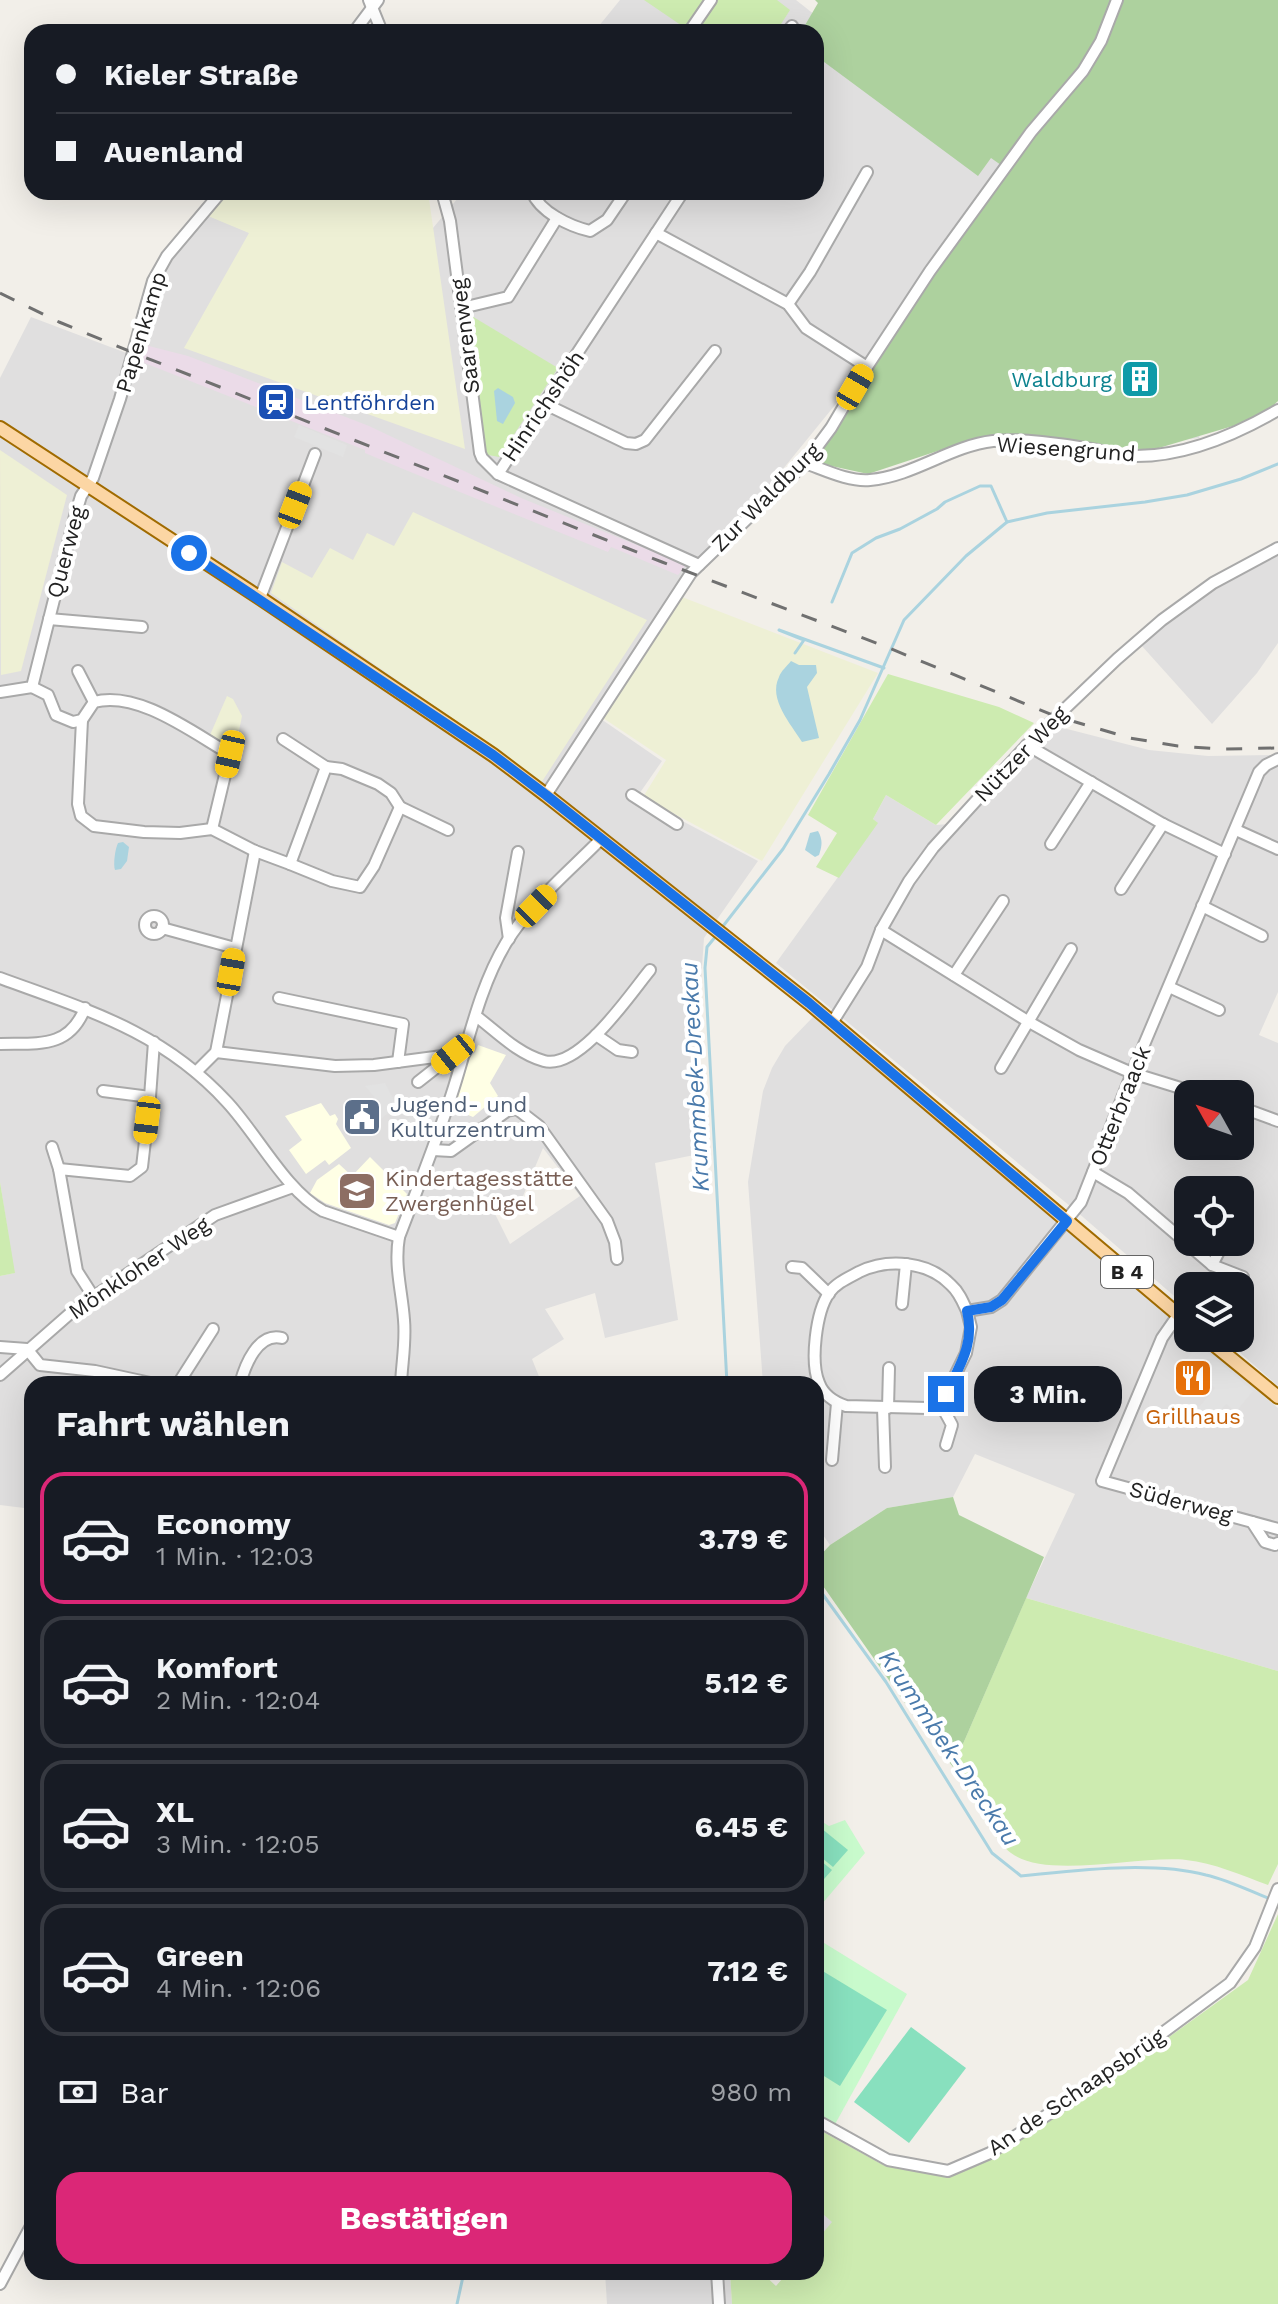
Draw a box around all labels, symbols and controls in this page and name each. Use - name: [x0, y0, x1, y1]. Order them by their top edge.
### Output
- text: Kieler Straße: [104, 57, 298, 92]
- text: Auenland: [104, 134, 244, 169]
- street label: Papenkamp: [111, 268, 171, 396]
- street label: Saarenweg: [445, 277, 484, 395]
- street label: Hinrichshöh: [497, 346, 589, 466]
- building icon: Waldburg: [1119, 358, 1161, 400]
- car: [833, 360, 877, 414]
- place label: Waldburg: [1011, 367, 1112, 392]
- station icon: Lentföhrden: [255, 381, 297, 423]
- place label: Lentföhrden: [304, 390, 436, 415]
- street label: Wiesengrund: [996, 432, 1136, 466]
- street label: Zur Waldburg: [707, 437, 826, 556]
- car: [275, 478, 315, 532]
- street label: Querweg: [42, 503, 90, 601]
- route start: [171, 535, 207, 571]
- street label: Nützer Weg: [969, 701, 1073, 807]
- car: [213, 728, 247, 780]
- car: [511, 880, 561, 932]
- car: [215, 946, 247, 998]
- water label: Krummbek-Dreckau: [675, 961, 715, 1193]
- car: [427, 1030, 479, 1078]
- street label: Otterbraack: [1085, 1042, 1155, 1170]
- north arrow: [1174, 1080, 1254, 1160]
- map controls: [1174, 1080, 1254, 1352]
- place label: Jugend- und Kulturzentrum: [390, 1092, 546, 1142]
- car: [132, 1095, 162, 1145]
- public building icon: Jugend- und Kulturzentrum: [341, 1096, 383, 1138]
- place label: Kindertagesstätte Zwergenhügel: [385, 1166, 574, 1216]
- school or university icon: Kindertagesstätte Zwergenhügel: [336, 1170, 378, 1212]
- button: locate: [1174, 1176, 1254, 1256]
- street label: Mönkloher Weg: [64, 1212, 214, 1324]
- road number: B 4: [1101, 1256, 1153, 1288]
- button: layers: [1174, 1272, 1254, 1352]
- restaurant icon: Grillhaus: [1172, 1357, 1214, 1399]
- callout: 3 Min.: [974, 1366, 1122, 1422]
- route end: [928, 1376, 964, 1412]
- text: 3 Min.: [1009, 1379, 1087, 1409]
- text: Fahrt wählen: [56, 1403, 290, 1445]
- place label: Grillhaus: [1145, 1404, 1241, 1429]
- street label: Süderweg: [1127, 1476, 1235, 1528]
- icon: car: [60, 1502, 132, 1574]
- text: Economy: [156, 1506, 291, 1541]
- text: 3.79 €: [699, 1521, 788, 1556]
- text: 1 Min. · 12:03: [156, 1541, 314, 1571]
- water label: Krummbek-Dreckau: [873, 1645, 1025, 1851]
- icon: car: [60, 1646, 132, 1718]
- text: Komfort: [156, 1650, 278, 1685]
- text: 5.12 €: [704, 1665, 788, 1700]
- text: 2 Min. · 12:04: [156, 1685, 320, 1715]
- icon: car: [60, 1790, 132, 1862]
- text: XL: [156, 1794, 194, 1829]
- text: 6.45 €: [694, 1809, 788, 1844]
- text: 3 Min. · 12:05: [156, 1829, 320, 1859]
- icon: car: [60, 1934, 132, 2006]
- text: Green: [156, 1938, 244, 1973]
- text: 7.12 €: [707, 1953, 788, 1988]
- text: 4 Min. · 12:06: [156, 1973, 321, 2003]
- street label: An de Schaapsbrüg: [983, 2023, 1169, 2161]
- icon: cash: [56, 2070, 100, 2114]
- text: Bar: [120, 2075, 169, 2110]
- text: 980 m: [710, 2077, 792, 2107]
- button: Bestätigen: [56, 2172, 792, 2264]

